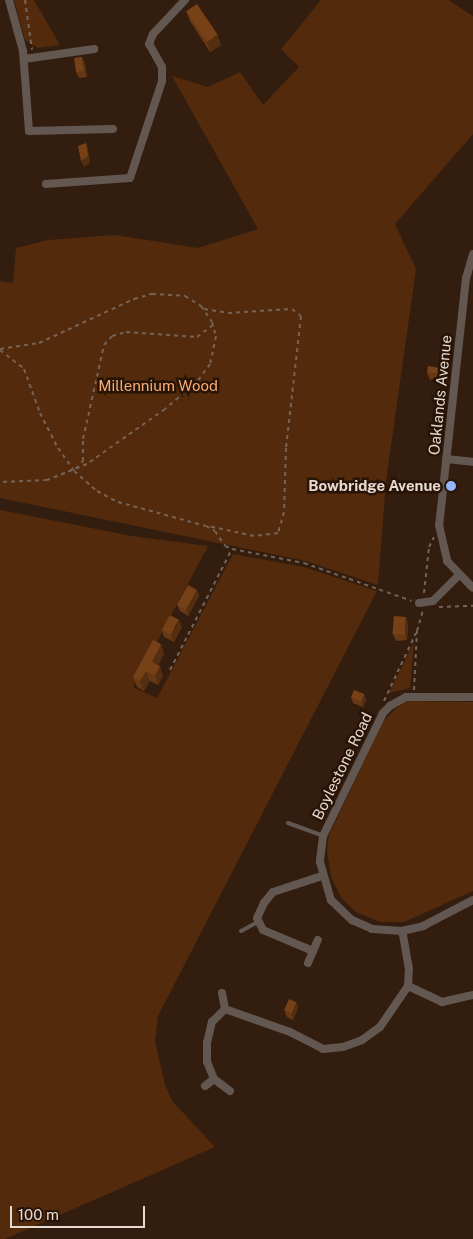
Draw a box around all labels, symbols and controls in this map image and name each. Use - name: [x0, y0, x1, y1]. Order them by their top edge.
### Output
- street label: Oaklands Avenue: [425, 334, 455, 456]
- park label: Millennium Wood: [98, 377, 218, 395]
- place label: Bowbridge Avenue: [308, 477, 441, 495]
- marker: Bowbridge Avenue: [445, 480, 457, 492]
- street label: Boylestone Road: [308, 709, 376, 823]
- scale bar: [12, 1196, 148, 1228]
- text: 100 m: [18, 1206, 59, 1223]

